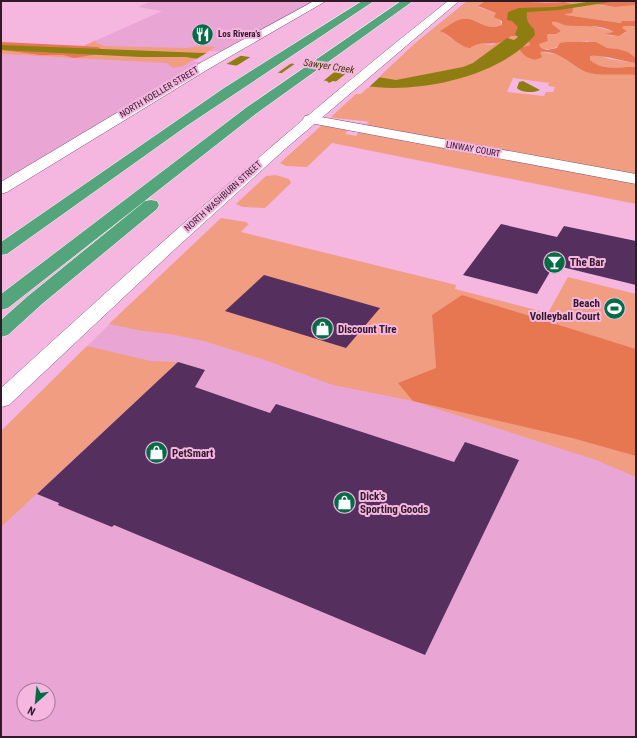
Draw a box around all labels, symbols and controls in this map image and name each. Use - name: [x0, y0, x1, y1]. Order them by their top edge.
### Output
- restaurant icon: Los Rivera's: [190, 21, 216, 47]
- place label: Los Rivera's: [218, 29, 261, 39]
- water label: Sawyer Creek: [303, 57, 356, 76]
- street label: NORTH KOELLER STREET: [118, 64, 200, 119]
- street label: LINWAY COURT: [445, 139, 501, 159]
- street label: NORTH WASHBURN STREET: [182, 159, 264, 233]
- bar icon: The Bar: [541, 249, 567, 275]
- place label: The Bar: [570, 256, 605, 269]
- sports icon: Beach Volleyball Court: [602, 296, 628, 322]
- place label: Beach Volleyball Court: [530, 297, 601, 323]
- shop icon: Discount Tire: [310, 316, 336, 342]
- place label: Discount Tire: [338, 323, 396, 336]
- shop icon: PetSmart: [144, 440, 170, 466]
- place label: PetSmart: [172, 447, 214, 460]
- shop icon: Dick's Sporting Goods: [331, 489, 357, 515]
- place label: Dick's Sporting Goods: [360, 490, 428, 516]
- north arrow: [16, 682, 56, 722]
- text: N: [26, 703, 38, 718]

